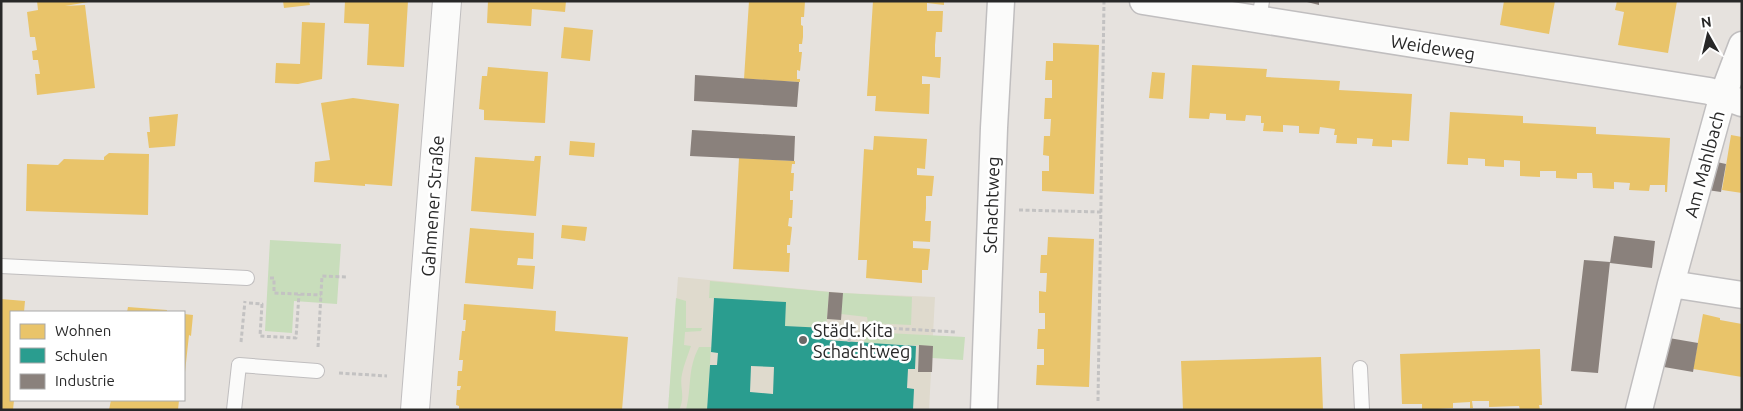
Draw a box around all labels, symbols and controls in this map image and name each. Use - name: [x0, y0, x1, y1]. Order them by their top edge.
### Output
- north arrow: [1683, 10, 1733, 60]
- text: N: [1700, 13, 1712, 31]
- street label: Weideweg: [1389, 30, 1477, 64]
- street label: Am Mahlbach: [1680, 108, 1728, 220]
- street label: Gahmener Straße: [417, 135, 447, 277]
- street label: Schachtweg: [979, 156, 1003, 254]
- legend: [10, 311, 185, 401]
- place label: Städt.Kita Schachtweg: [813, 320, 910, 361]
- text: Wohnen: [55, 322, 111, 339]
- marker: Städt.Kita Schachtweg: [797, 334, 809, 346]
- text: Schulen: [55, 347, 108, 364]
- text: Industrie: [55, 372, 115, 389]

